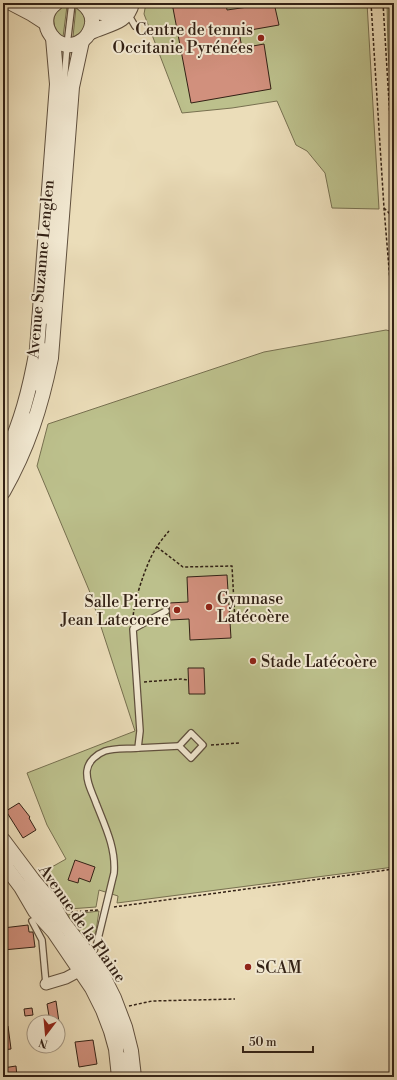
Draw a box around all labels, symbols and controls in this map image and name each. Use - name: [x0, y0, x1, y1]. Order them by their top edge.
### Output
- place label: Centre de tennis Occitanie Pyrénées: [112, 20, 253, 58]
- marker: Centre de tennis Occitanie Pyrénées: [256, 33, 266, 43]
- street label: Avenue Suzanne Lenglen: [23, 178, 59, 360]
- place label: Gymnase Latécoère: [217, 589, 289, 627]
- place label: Salle Pierre Jean Latecoere: [60, 592, 169, 630]
- marker: Gymnase Latécoère: [204, 602, 214, 612]
- marker: Salle Pierre Jean Latecoere: [172, 605, 182, 615]
- place label: Stade Latécoère: [261, 652, 377, 672]
- marker: Stade Latécoère: [248, 656, 258, 666]
- street label: Avenue de la Plaine: [33, 860, 130, 986]
- place label: SCAM: [256, 958, 302, 978]
- marker: SCAM: [243, 962, 253, 972]
- north arrow: [26, 1014, 66, 1054]
- scale bar: [243, 1028, 313, 1054]
- text: N: [37, 1035, 50, 1051]
- text: 50 m: [249, 1035, 277, 1050]

